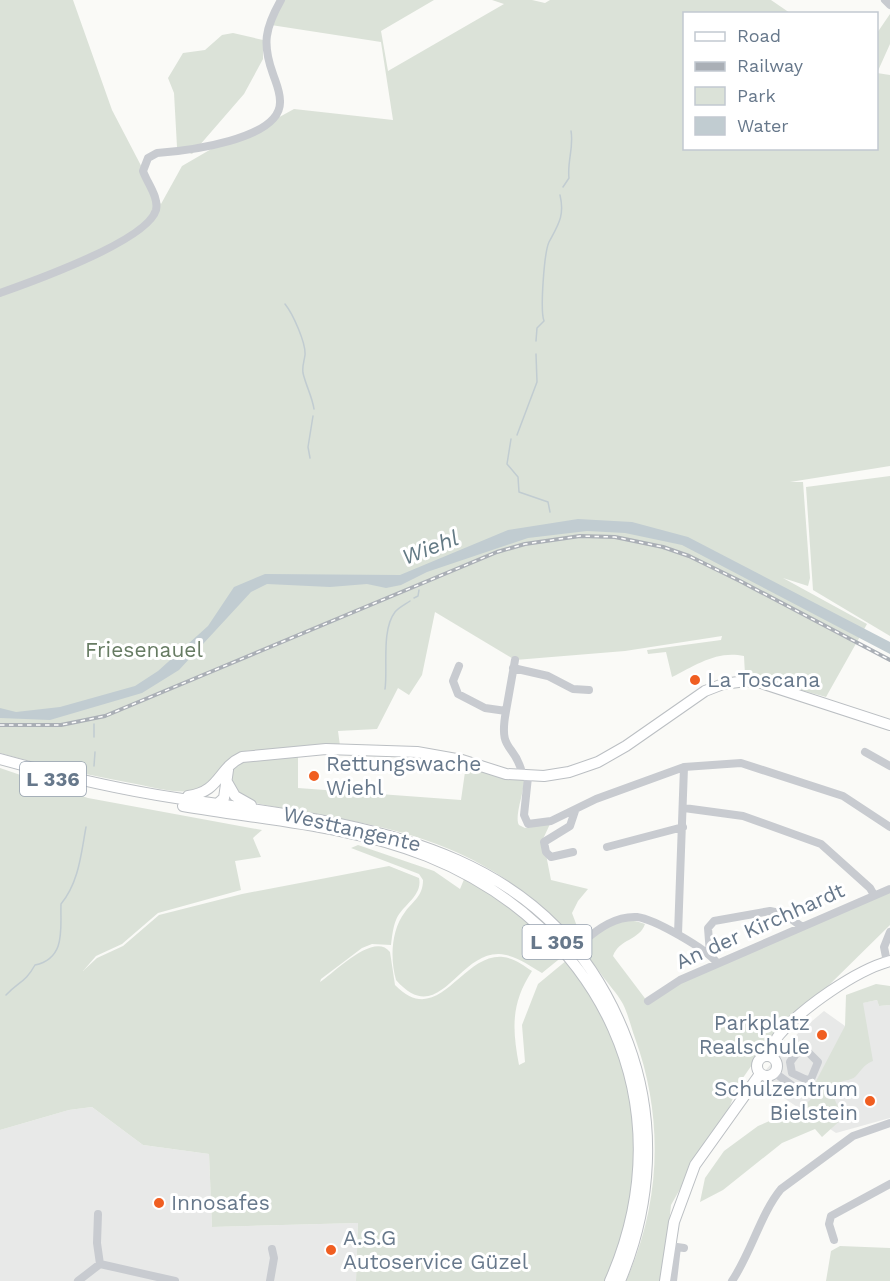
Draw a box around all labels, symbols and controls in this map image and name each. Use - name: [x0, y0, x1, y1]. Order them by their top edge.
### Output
- legend: [683, 12, 878, 150]
- text: Road: [737, 25, 781, 46]
- text: Railway: [737, 55, 804, 76]
- text: Park: [737, 85, 776, 106]
- text: Water: [737, 115, 789, 136]
- water label: Wiehl: [398, 525, 462, 570]
- park label: Friesenauel: [85, 637, 203, 662]
- place label: La Toscana: [707, 667, 820, 692]
- marker: La Toscana: [688, 673, 702, 687]
- place label: Rettungswache Wiehl: [326, 751, 481, 800]
- road number: L 336: [20, 762, 86, 796]
- marker: Rettungswache Wiehl: [307, 769, 321, 783]
- street label: Westtangente: [281, 800, 424, 857]
- street label: An der Kirchhardt: [672, 877, 848, 974]
- road number: L 305: [522, 925, 592, 959]
- place label: Parkplatz Realschule: [699, 1010, 810, 1059]
- marker: Parkplatz Realschule: [815, 1028, 829, 1042]
- place label: Schulzentrum Bielstein: [714, 1076, 858, 1125]
- marker: Schulzentrum Bielstein: [863, 1094, 877, 1108]
- place label: Innosafes: [171, 1190, 270, 1215]
- marker: Innosafes: [152, 1196, 166, 1210]
- place label: A.S.G Autoservice Güzel: [343, 1225, 529, 1274]
- marker: A.S.G Autoservice Güzel: [324, 1243, 338, 1257]

